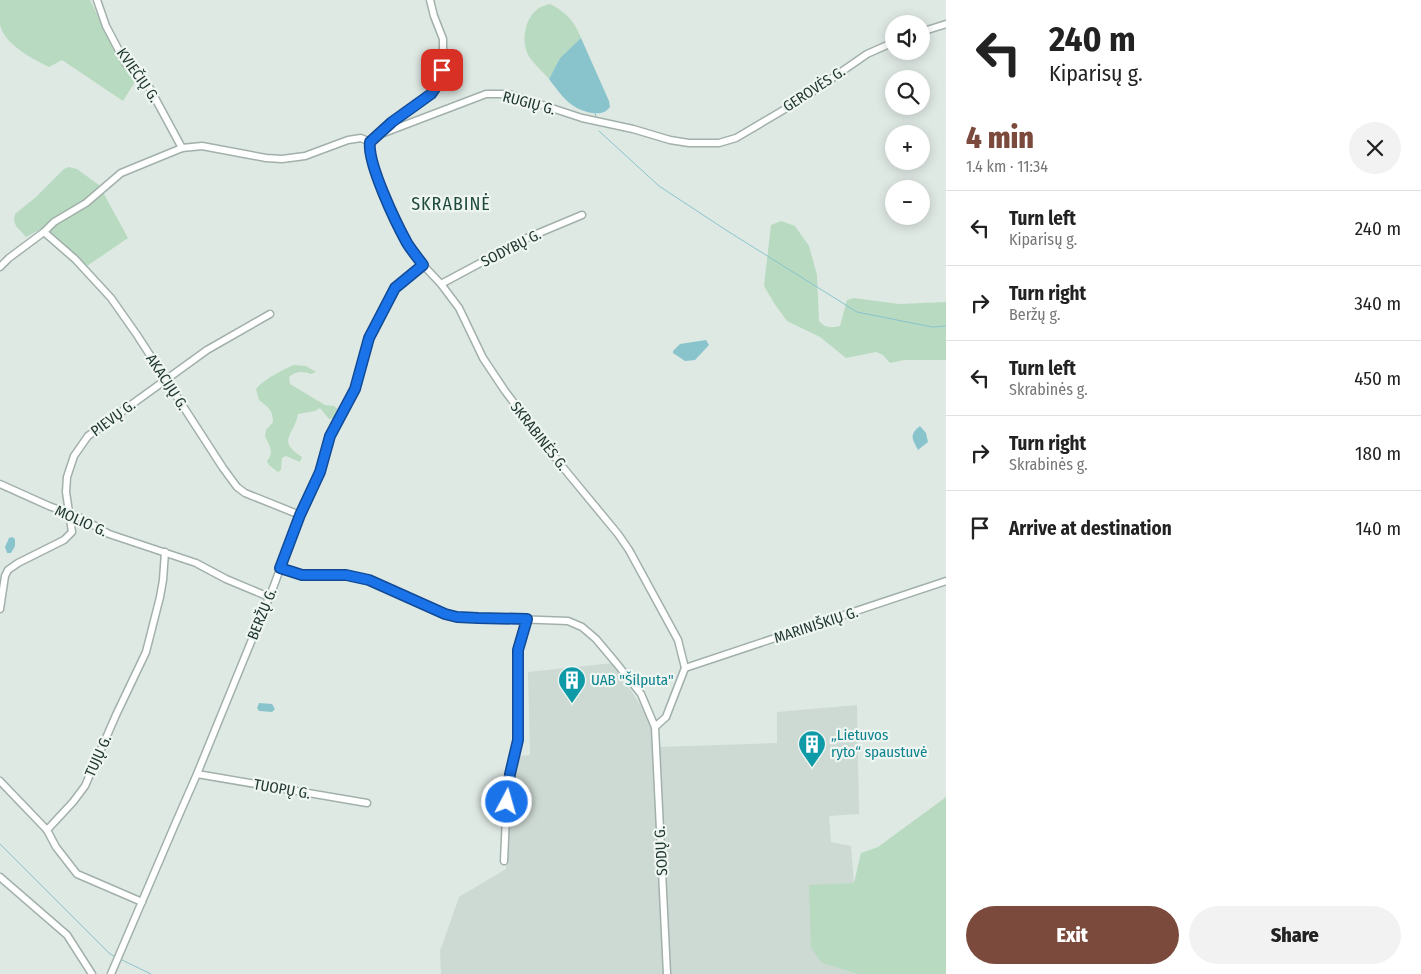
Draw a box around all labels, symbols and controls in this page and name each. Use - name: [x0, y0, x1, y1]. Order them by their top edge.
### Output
- map controls: [885, 15, 930, 225]
- button: sound: [885, 15, 930, 60]
- text: 240 m: [1049, 18, 1136, 60]
- icon: left: [966, 20, 1031, 85]
- street label: KVIEČIŲ G.: [113, 44, 163, 106]
- pin: [421, 49, 463, 91]
- icon: arrive: [428, 56, 456, 84]
- text: Kiparisų g.: [1049, 60, 1143, 87]
- street label: GEROVĖS G.: [780, 62, 848, 116]
- button: search: [885, 70, 930, 115]
- street label: RUGIŲ G.: [501, 87, 557, 119]
- text: 4 min: [966, 120, 1034, 156]
- button: close: [1349, 122, 1401, 174]
- button: +: [885, 125, 930, 170]
- text: 1.4 km · 11:34: [966, 157, 1048, 176]
- button: −: [885, 180, 930, 225]
- district label: SKRABINĖ: [411, 193, 491, 215]
- text: Turn left: [1009, 207, 1076, 230]
- icon: left: [966, 214, 994, 242]
- text: 240 m: [1355, 217, 1401, 240]
- street label: SODYBŲ G.: [478, 225, 544, 271]
- text: Kiparisų g.: [1009, 230, 1077, 249]
- text: Turn right: [1009, 282, 1086, 305]
- icon: right: [966, 289, 994, 317]
- text: 340 m: [1354, 292, 1401, 315]
- text: Beržų g.: [1009, 305, 1060, 324]
- street label: AKACIJŲ G.: [142, 351, 192, 413]
- text: Turn left: [1009, 357, 1076, 380]
- icon: left: [966, 364, 994, 392]
- text: 450 m: [1354, 367, 1401, 390]
- text: Skrabinės g.: [1009, 380, 1088, 399]
- street label: PIEVŲ G.: [87, 396, 139, 440]
- street label: SKRABINĖS G.: [507, 398, 571, 474]
- text: Turn right: [1009, 432, 1086, 455]
- icon: right: [966, 439, 994, 467]
- text: 180 m: [1355, 442, 1401, 465]
- text: Skrabinės g.: [1009, 455, 1088, 474]
- street label: MOLIO G.: [52, 502, 110, 540]
- icon: arrive: [966, 514, 994, 542]
- text: Arrive at destination: [1009, 517, 1172, 540]
- text: 140 m: [1355, 517, 1401, 540]
- street label: BERŽŲ G.: [243, 585, 281, 643]
- street label: MARINIŠKIŲ G.: [772, 603, 860, 647]
- building icon: UAB "Šilputa": [557, 665, 587, 704]
- place label: UAB "Šilputa": [591, 671, 674, 689]
- place label: „Lietuvos ryto“ spaustuvė: [831, 726, 927, 761]
- building icon: „Lietuvos ryto“ spaustuvė: [797, 729, 827, 768]
- street label: TUJŲ G.: [81, 732, 115, 780]
- street label: TUOPŲ G.: [252, 775, 312, 803]
- position arrow: [480, 775, 532, 827]
- street label: SODŲ G.: [651, 826, 671, 876]
- button: Exit: [966, 906, 1179, 964]
- button: Share: [1189, 906, 1401, 964]

